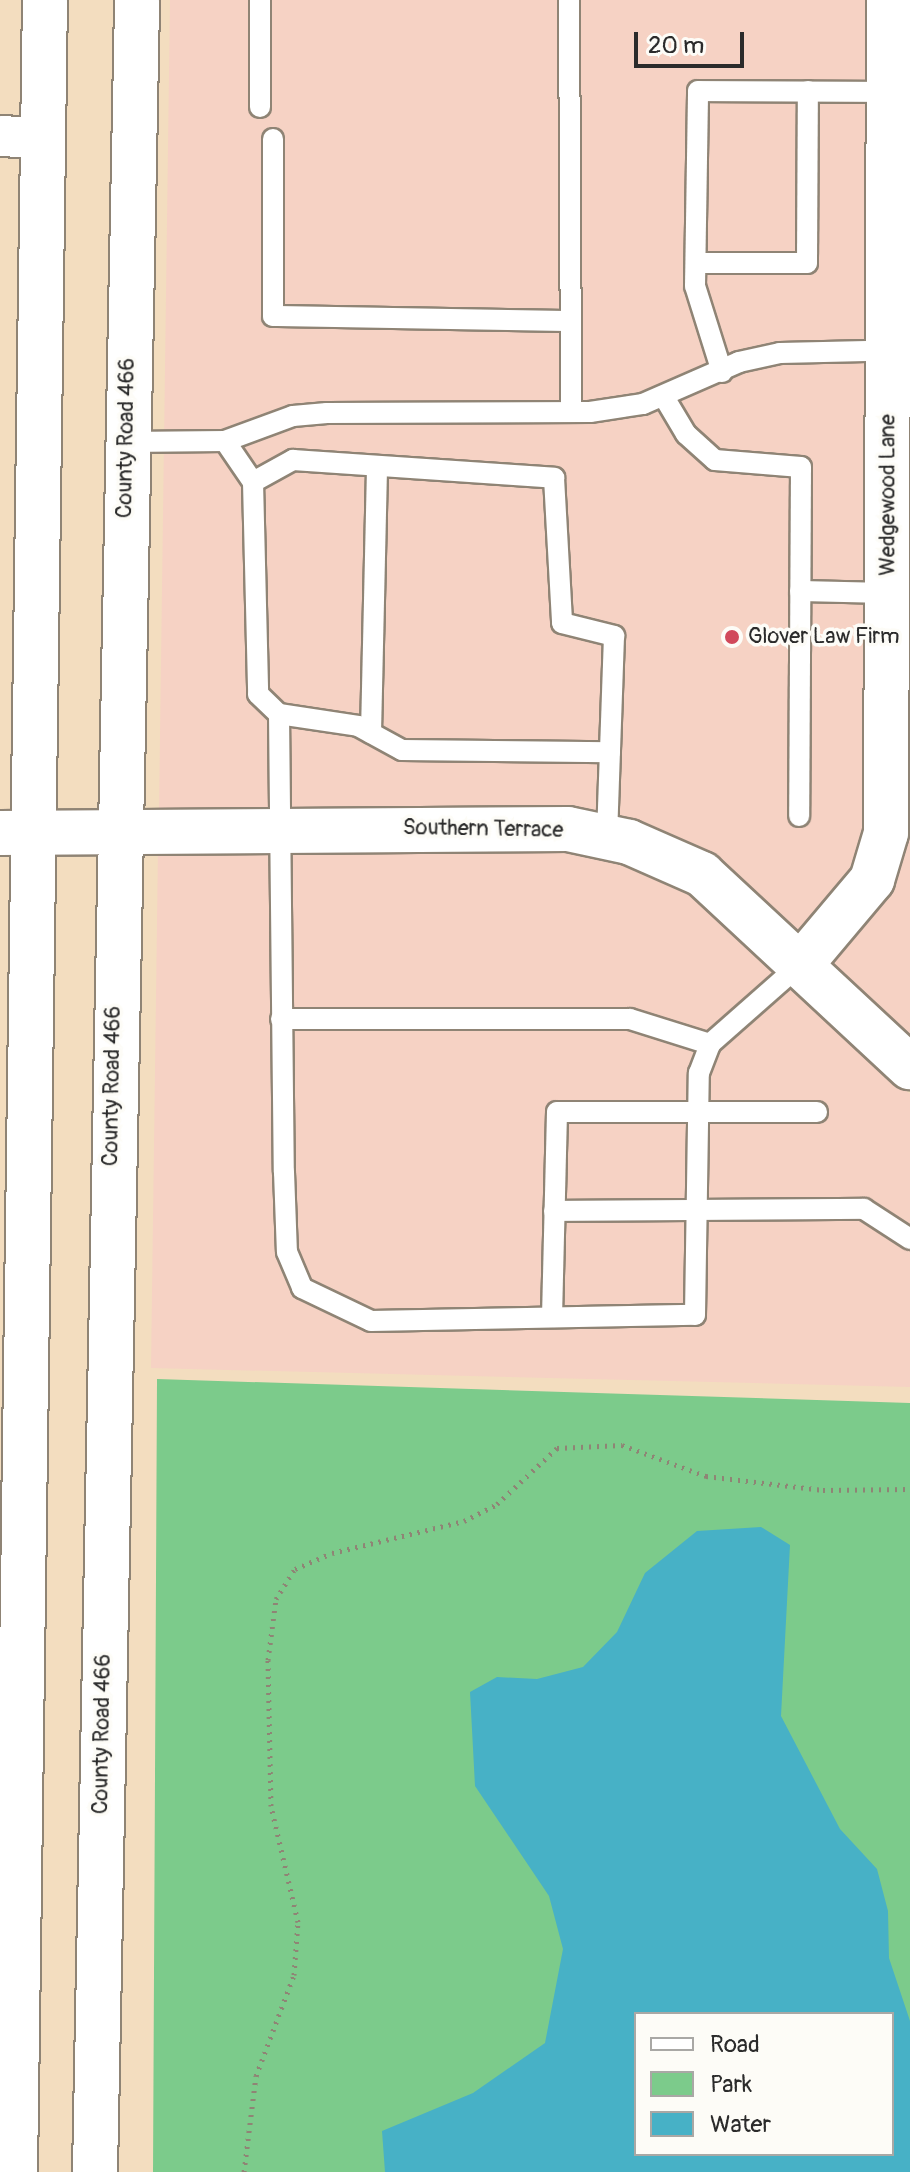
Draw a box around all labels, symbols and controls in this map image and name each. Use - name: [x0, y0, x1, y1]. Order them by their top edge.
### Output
- scale bar: [638, 16, 748, 66]
- text: 20 m: [648, 31, 704, 60]
- street label: County Road 466: [111, 358, 141, 518]
- street label: Wedgewood Lane: [875, 414, 901, 576]
- place label: Glover Law Firm: [748, 624, 900, 650]
- marker: Glover Law Firm: [723, 628, 741, 646]
- street label: Southern Terrace: [403, 814, 563, 844]
- street label: County Road 466: [97, 1006, 127, 1166]
- street label: County Road 466: [87, 1654, 117, 1814]
- legend: [634, 2012, 894, 2156]
- text: Road: [710, 2030, 760, 2059]
- text: Park: [710, 2070, 752, 2099]
- text: Water: [710, 2110, 771, 2139]

